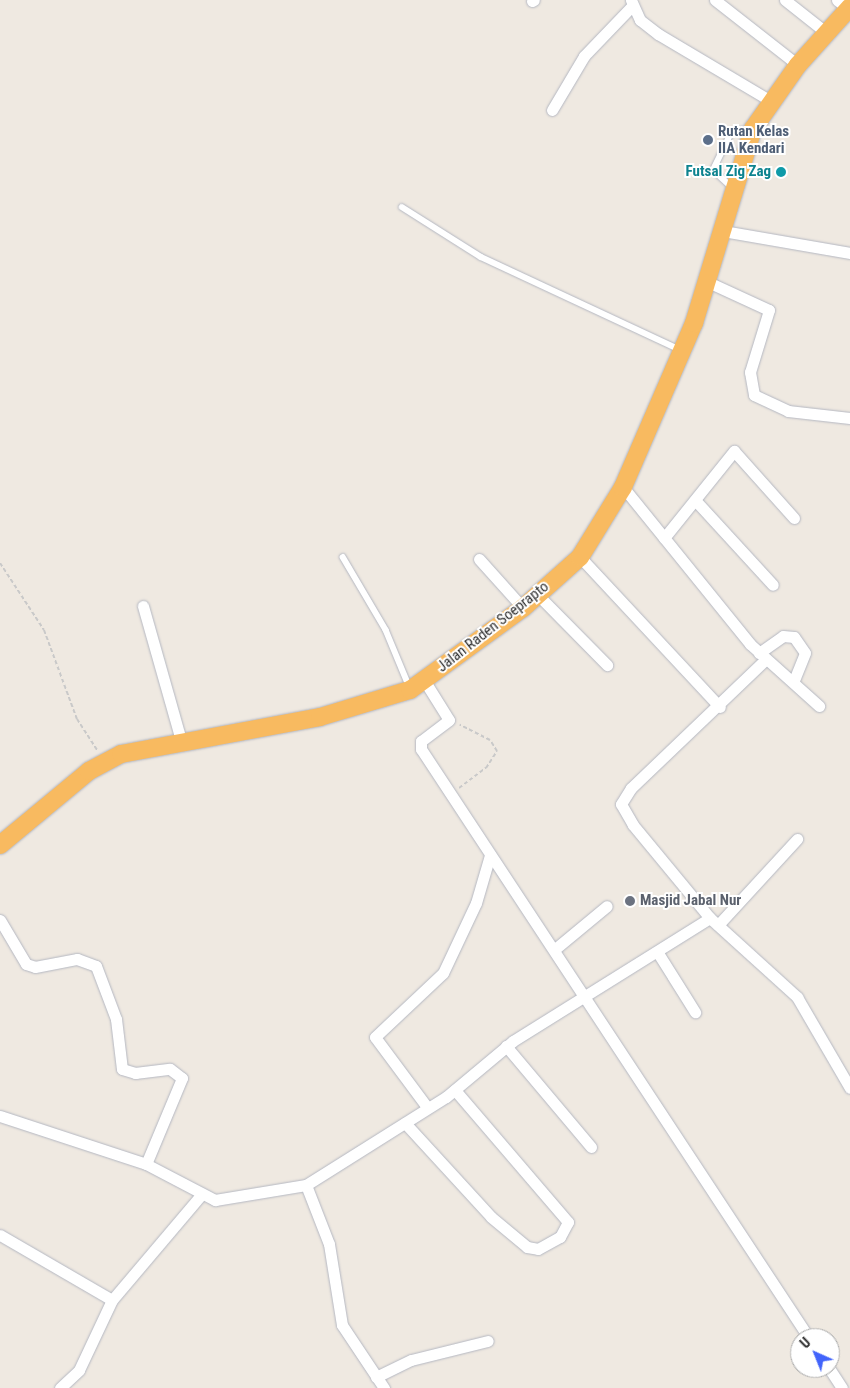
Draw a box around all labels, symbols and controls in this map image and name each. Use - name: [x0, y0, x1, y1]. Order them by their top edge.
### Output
- place label: Rutan Kelas IIA Kendari: [718, 122, 789, 157]
- marker: Rutan Kelas IIA Kendari: [702, 134, 714, 146]
- place label: Futsal Zig Zag: [686, 163, 771, 181]
- marker: Futsal Zig Zag: [775, 166, 787, 178]
- street label: Jalan Raden Soeprapto: [434, 578, 552, 676]
- place label: Masjid Jabal Nur: [640, 892, 741, 910]
- marker: Masjid Jabal Nur: [624, 895, 636, 907]
- north arrow: [790, 1328, 840, 1378]
- text: U: [797, 1334, 814, 1351]

